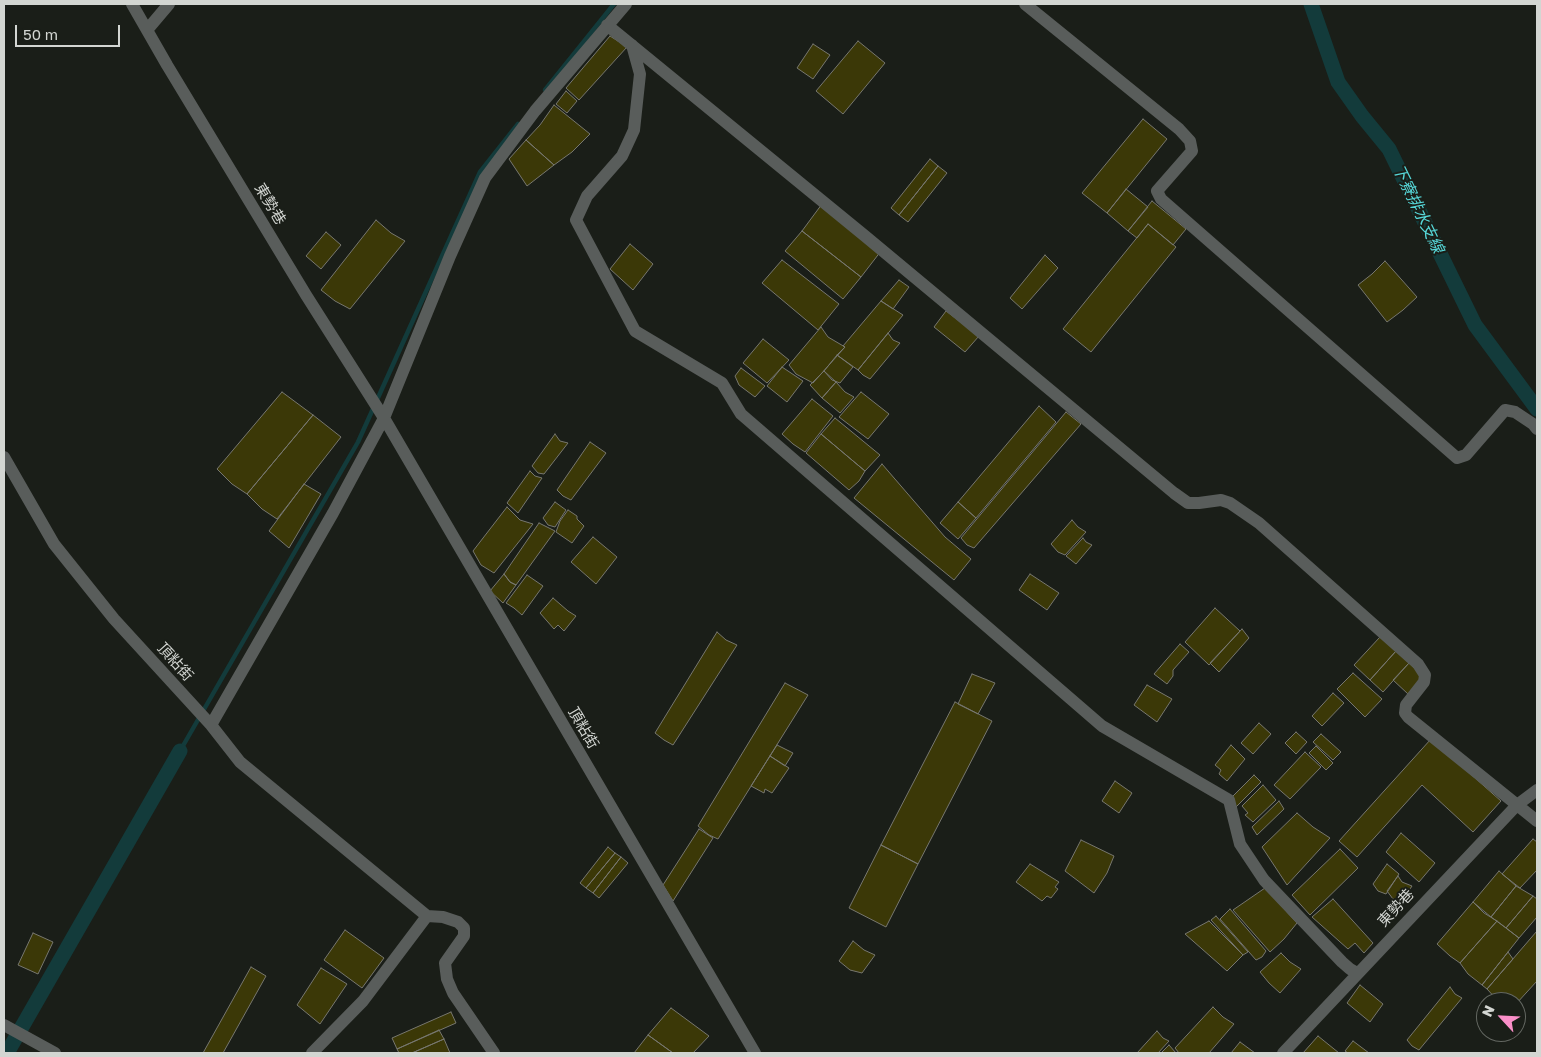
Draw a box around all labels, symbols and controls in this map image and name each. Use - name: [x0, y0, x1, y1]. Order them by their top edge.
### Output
- scale bar: [18, 15, 122, 47]
- text: 50 m: [23, 25, 58, 43]
- water label: 下寮排水支線: [1388, 162, 1448, 256]
- street label: 東勢巷: [251, 180, 289, 228]
- street label: 頂粘街: [153, 639, 197, 685]
- street label: 頂粘街: [564, 704, 602, 752]
- street label: 東勢巷: [1374, 885, 1418, 931]
- north arrow: [1476, 992, 1526, 1042]
- text: N: [1478, 1002, 1498, 1019]

